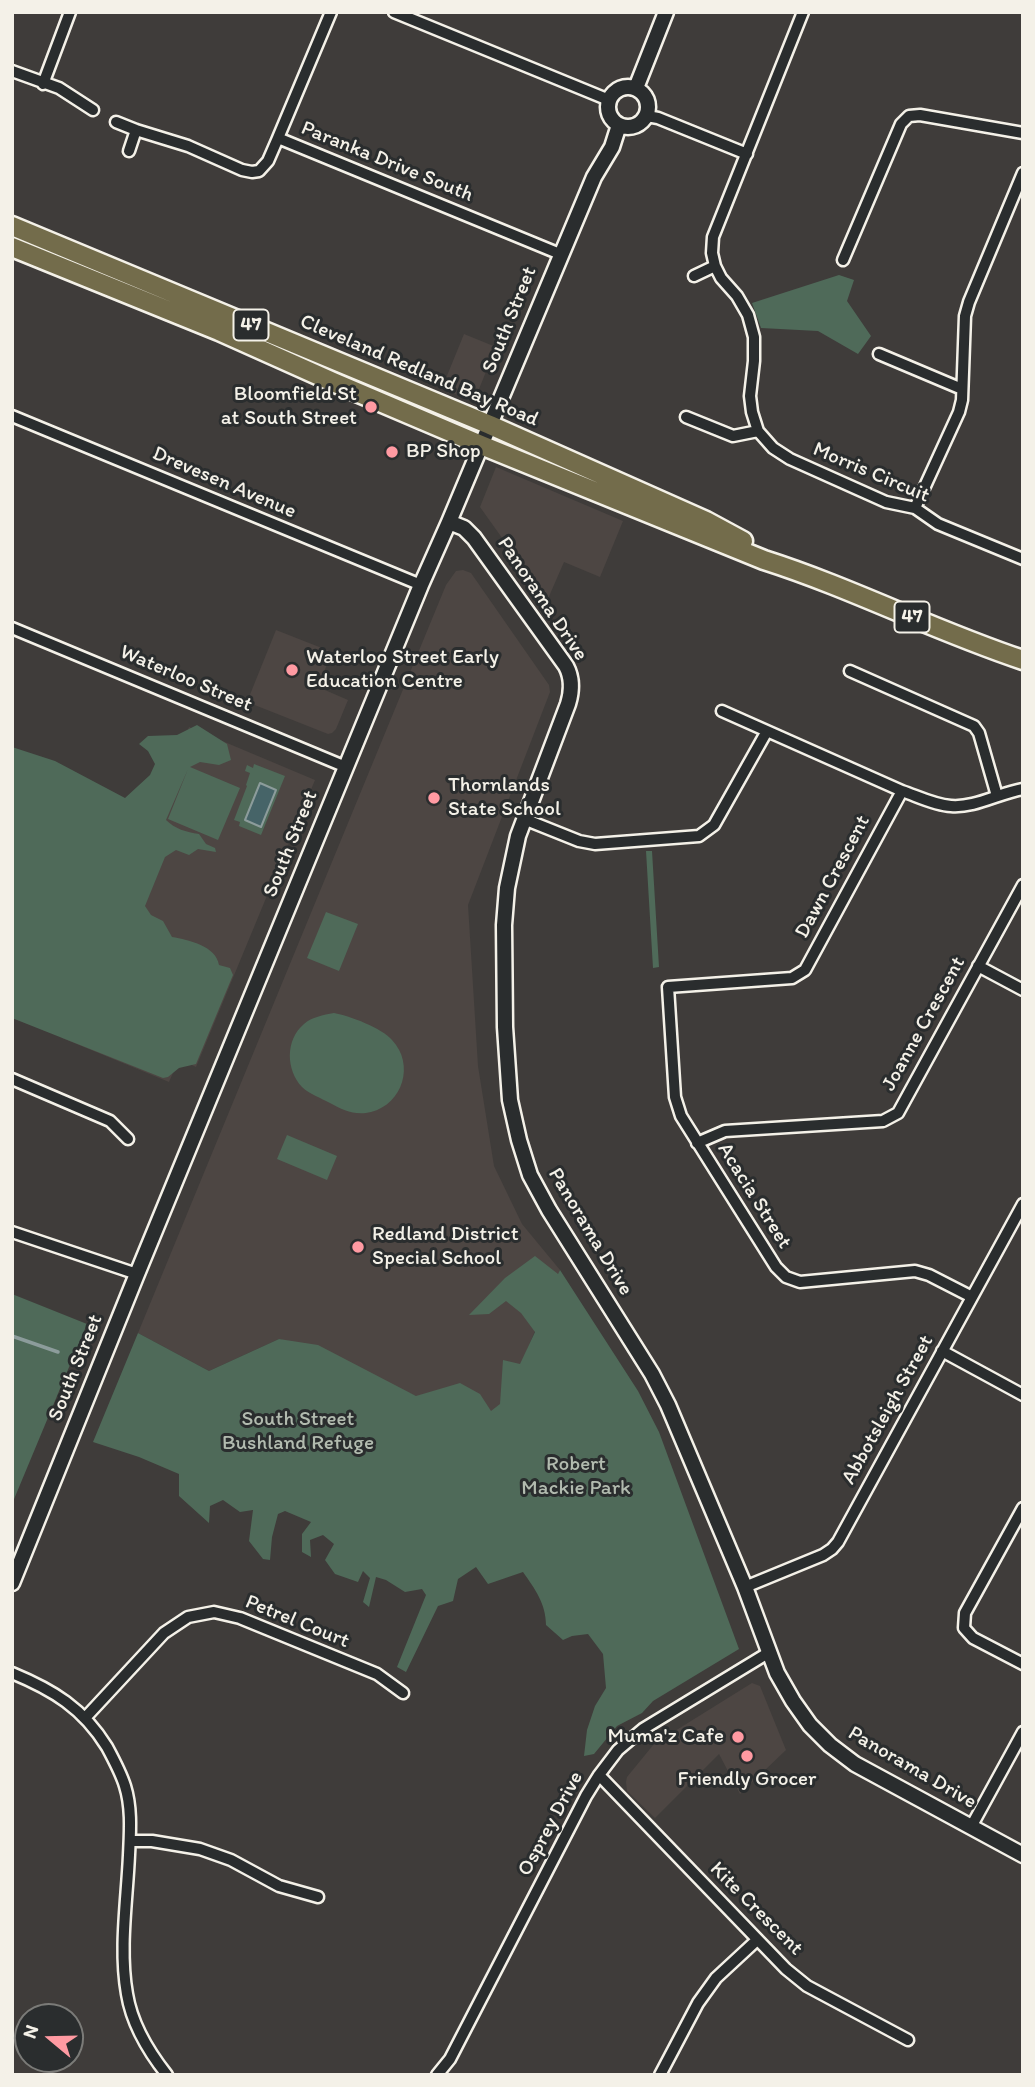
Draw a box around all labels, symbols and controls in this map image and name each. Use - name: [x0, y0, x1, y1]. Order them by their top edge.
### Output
- street label: Paranka Drive South: [297, 116, 477, 208]
- street label: South Street: [477, 263, 543, 377]
- street label: Cleveland Redland Bay Road: [296, 309, 542, 433]
- road number: 47: [233, 310, 268, 340]
- place label: Bloomfield St at South Street: [221, 382, 357, 432]
- marker: Bloomfield St at South Street: [363, 399, 379, 415]
- street label: Morris Circuit: [809, 437, 933, 509]
- place label: BP Shop: [406, 439, 480, 465]
- street label: Drevesen Avenue: [148, 441, 300, 525]
- marker: BP Shop: [384, 444, 400, 460]
- street label: Panorama Drive: [491, 532, 593, 666]
- road number: 47: [894, 602, 930, 632]
- street label: Waterloo Street: [116, 640, 256, 718]
- place label: Waterloo Street Early Education Centre: [306, 645, 499, 695]
- marker: Waterloo Street Early Education Centre: [284, 662, 300, 678]
- place label: Thornlands State School: [448, 773, 561, 823]
- street label: South Street: [258, 787, 324, 901]
- marker: Thornlands State School: [426, 790, 442, 806]
- street label: Dawn Crescent: [790, 811, 876, 943]
- street label: Joanne Crescent: [877, 953, 971, 1095]
- street label: Acacia Street: [711, 1138, 797, 1254]
- street label: Panorama Drive: [542, 1164, 638, 1300]
- place label: Redland District Special School: [372, 1222, 519, 1272]
- marker: Redland District Special School: [350, 1239, 366, 1255]
- street label: South Street: [43, 1311, 109, 1425]
- street label: Abbotsleigh Street: [837, 1331, 939, 1489]
- park label: South Street Bushland Refuge: [222, 1407, 374, 1457]
- park label: Robert Mackie Park: [521, 1452, 631, 1502]
- street label: Petrel Court: [241, 1590, 353, 1654]
- street label: Panorama Drive: [843, 1721, 981, 1815]
- place label: Muma'z Cafe: [607, 1724, 724, 1750]
- marker: Muma'z Cafe: [730, 1729, 746, 1745]
- marker: Friendly Grocer: [739, 1748, 755, 1764]
- street label: Osprey Drive: [513, 1767, 589, 1881]
- place label: Friendly Grocer: [678, 1767, 816, 1793]
- street label: Kite Crescent: [704, 1857, 808, 1961]
- north arrow: [14, 2003, 84, 2073]
- text: N: [18, 2022, 44, 2041]

